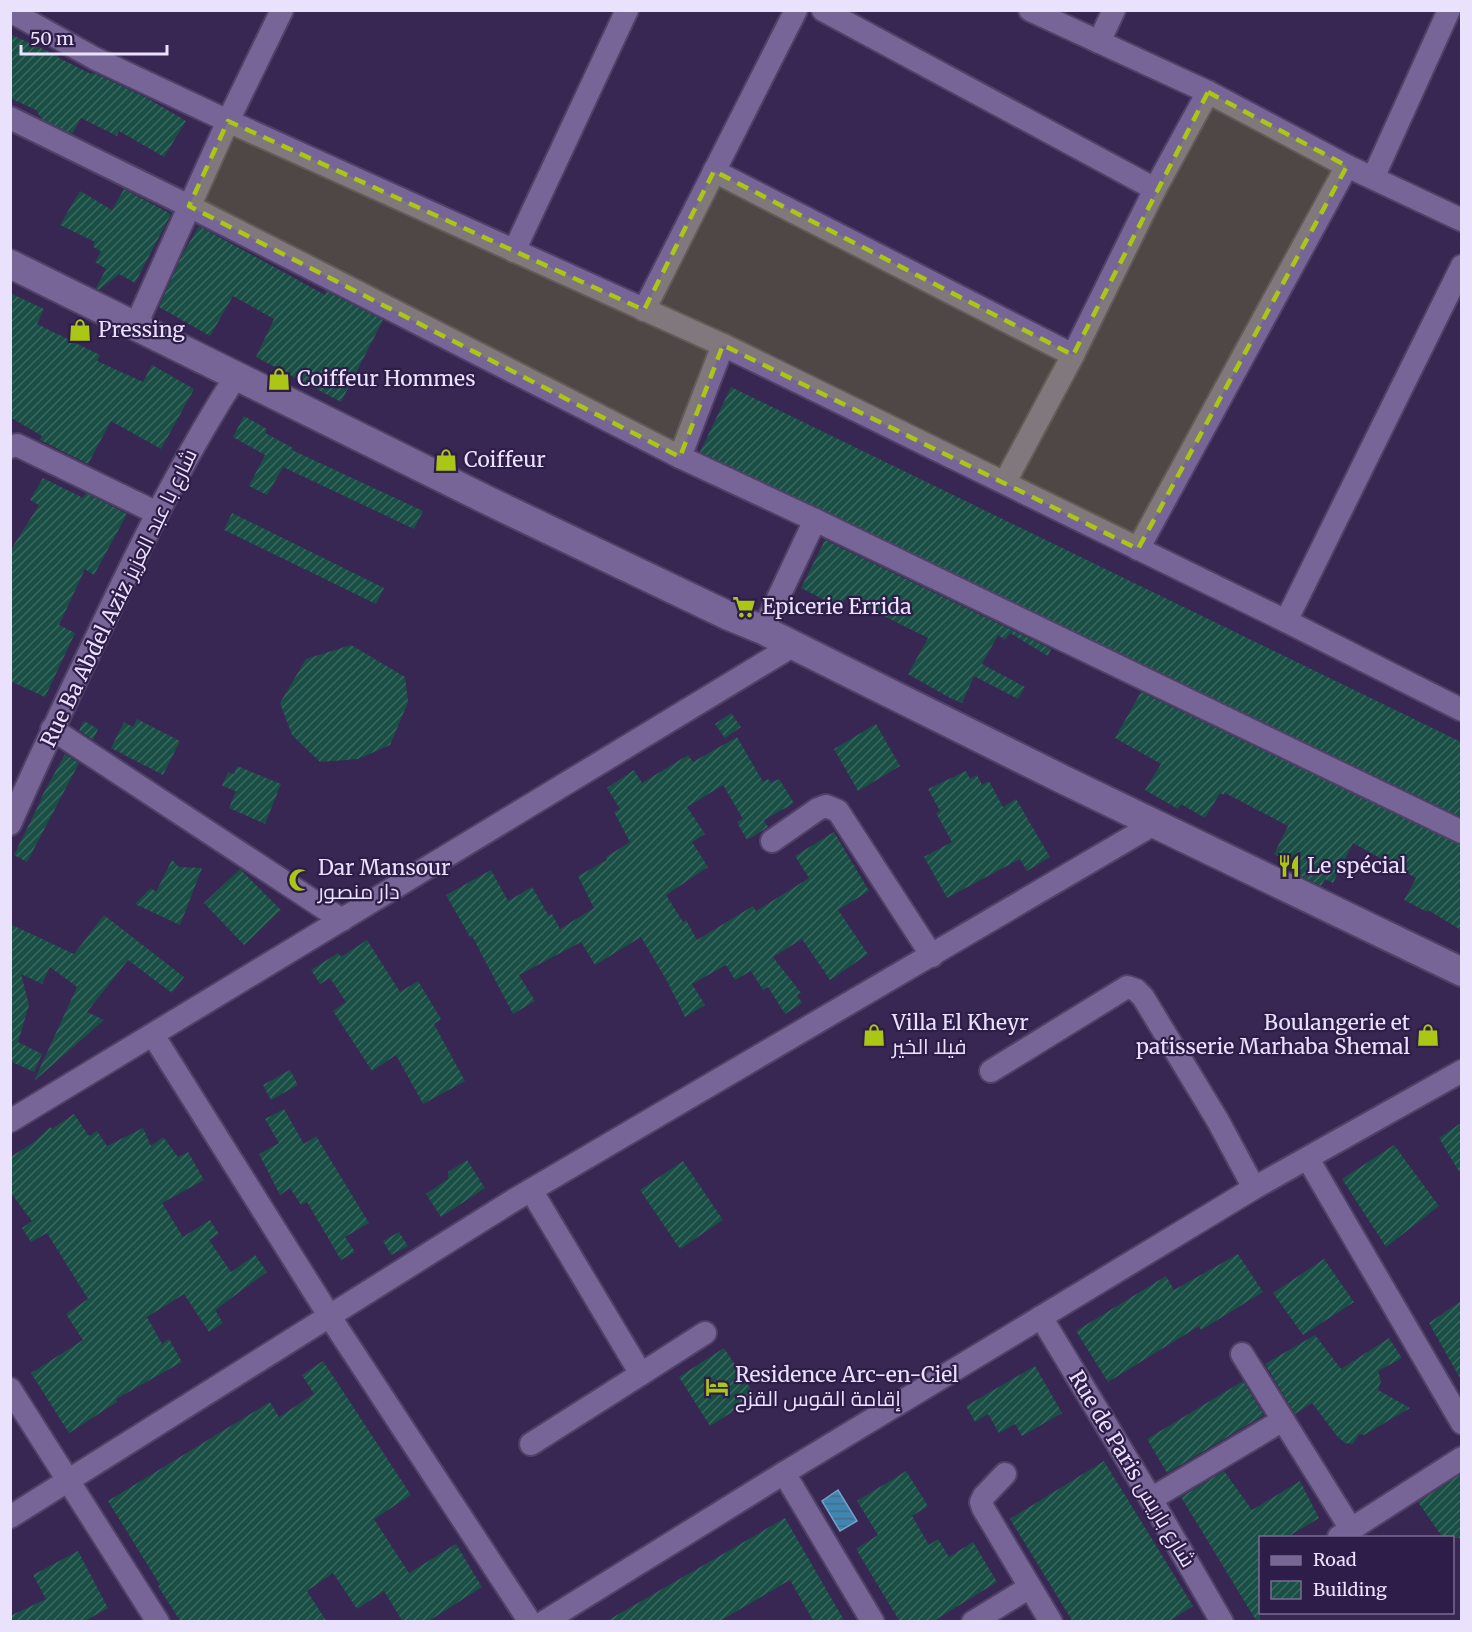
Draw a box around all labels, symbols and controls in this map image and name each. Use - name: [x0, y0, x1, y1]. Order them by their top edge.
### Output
- scale bar: [21, 18, 166, 56]
- text: 50 m: [30, 27, 74, 50]
- place label: Pressing: [98, 316, 185, 343]
- shop icon: Pressing: [67, 317, 93, 343]
- place label: Coiffeur Hommes: [297, 365, 476, 392]
- shop icon: Coiffeur Hommes: [266, 366, 292, 392]
- street label: Rue Ba Abdel Aziz شارع با عبد العزيز: [34, 444, 204, 752]
- place label: Coiffeur: [464, 446, 546, 473]
- shop icon: Coiffeur: [433, 447, 459, 473]
- place label: Epicerie Errida: [762, 593, 911, 620]
- supermarket icon: Epicerie Errida: [731, 594, 757, 620]
- place label: Le spécial: [1307, 852, 1407, 879]
- restaurant icon: Le spécial: [1276, 853, 1302, 879]
- place label: Dar Mansour دار منصور: [317, 854, 451, 905]
- mosque icon: Dar Mansour دار منصور: [287, 867, 313, 893]
- place label: Villa El Kheyr فيلا الخير: [891, 1009, 1029, 1060]
- place label: Boulangerie et patisserie Marhaba Shemal: [1136, 1009, 1410, 1060]
- shop icon: Villa El Kheyr فيلا الخير: [861, 1022, 887, 1048]
- shop icon: Boulangerie et patisserie Marhaba Shemal: [1415, 1022, 1441, 1048]
- place label: Residence Arc-en-Ciel إقامة القوس القزح: [735, 1361, 959, 1413]
- street label: Rue de Paris شارع باريس: [1062, 1366, 1202, 1572]
- hotel icon: Residence Arc-en-Ciel إقامة القوس القزح: [704, 1374, 730, 1400]
- legend: [1259, 1536, 1454, 1614]
- text: Road: [1313, 1548, 1357, 1571]
- text: Building: [1313, 1578, 1387, 1601]

